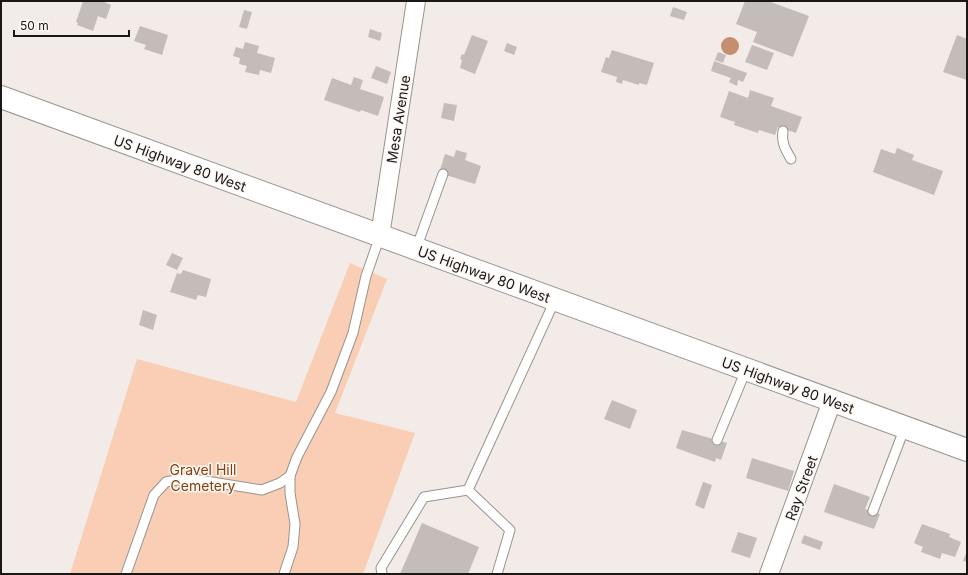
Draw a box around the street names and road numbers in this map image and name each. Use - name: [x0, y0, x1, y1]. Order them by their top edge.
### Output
- street label: Mesa Avenue: [383, 74, 413, 164]
- street label: US Highway 80 West: [112, 131, 249, 195]
- street label: US Highway 80 West: [416, 242, 553, 306]
- street label: US Highway 80 West: [720, 353, 857, 417]
- street label: Ray Street: [781, 453, 821, 523]

